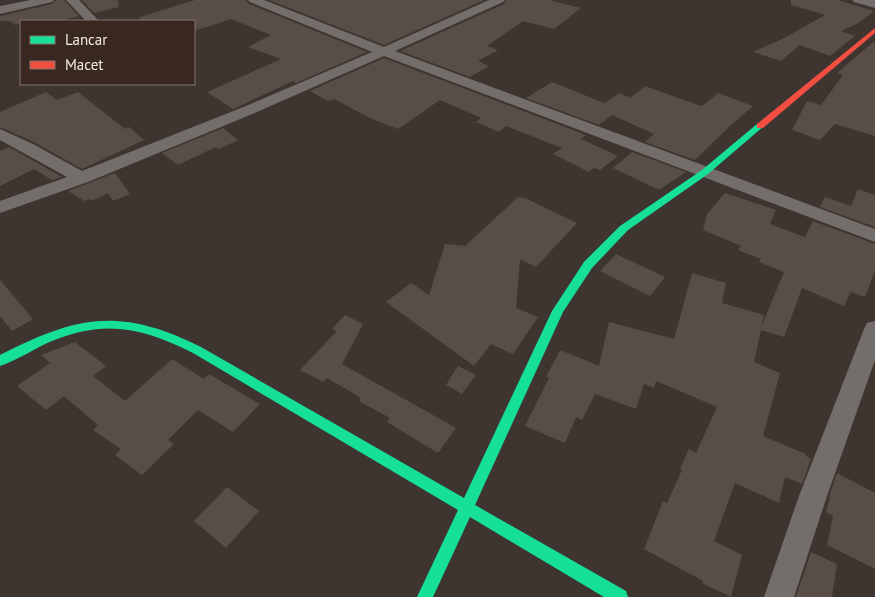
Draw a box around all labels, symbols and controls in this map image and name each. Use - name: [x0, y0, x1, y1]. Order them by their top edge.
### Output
- legend: [20, 20, 195, 85]
- text: Lancar: [65, 30, 107, 49]
- text: Macet: [65, 55, 103, 74]

